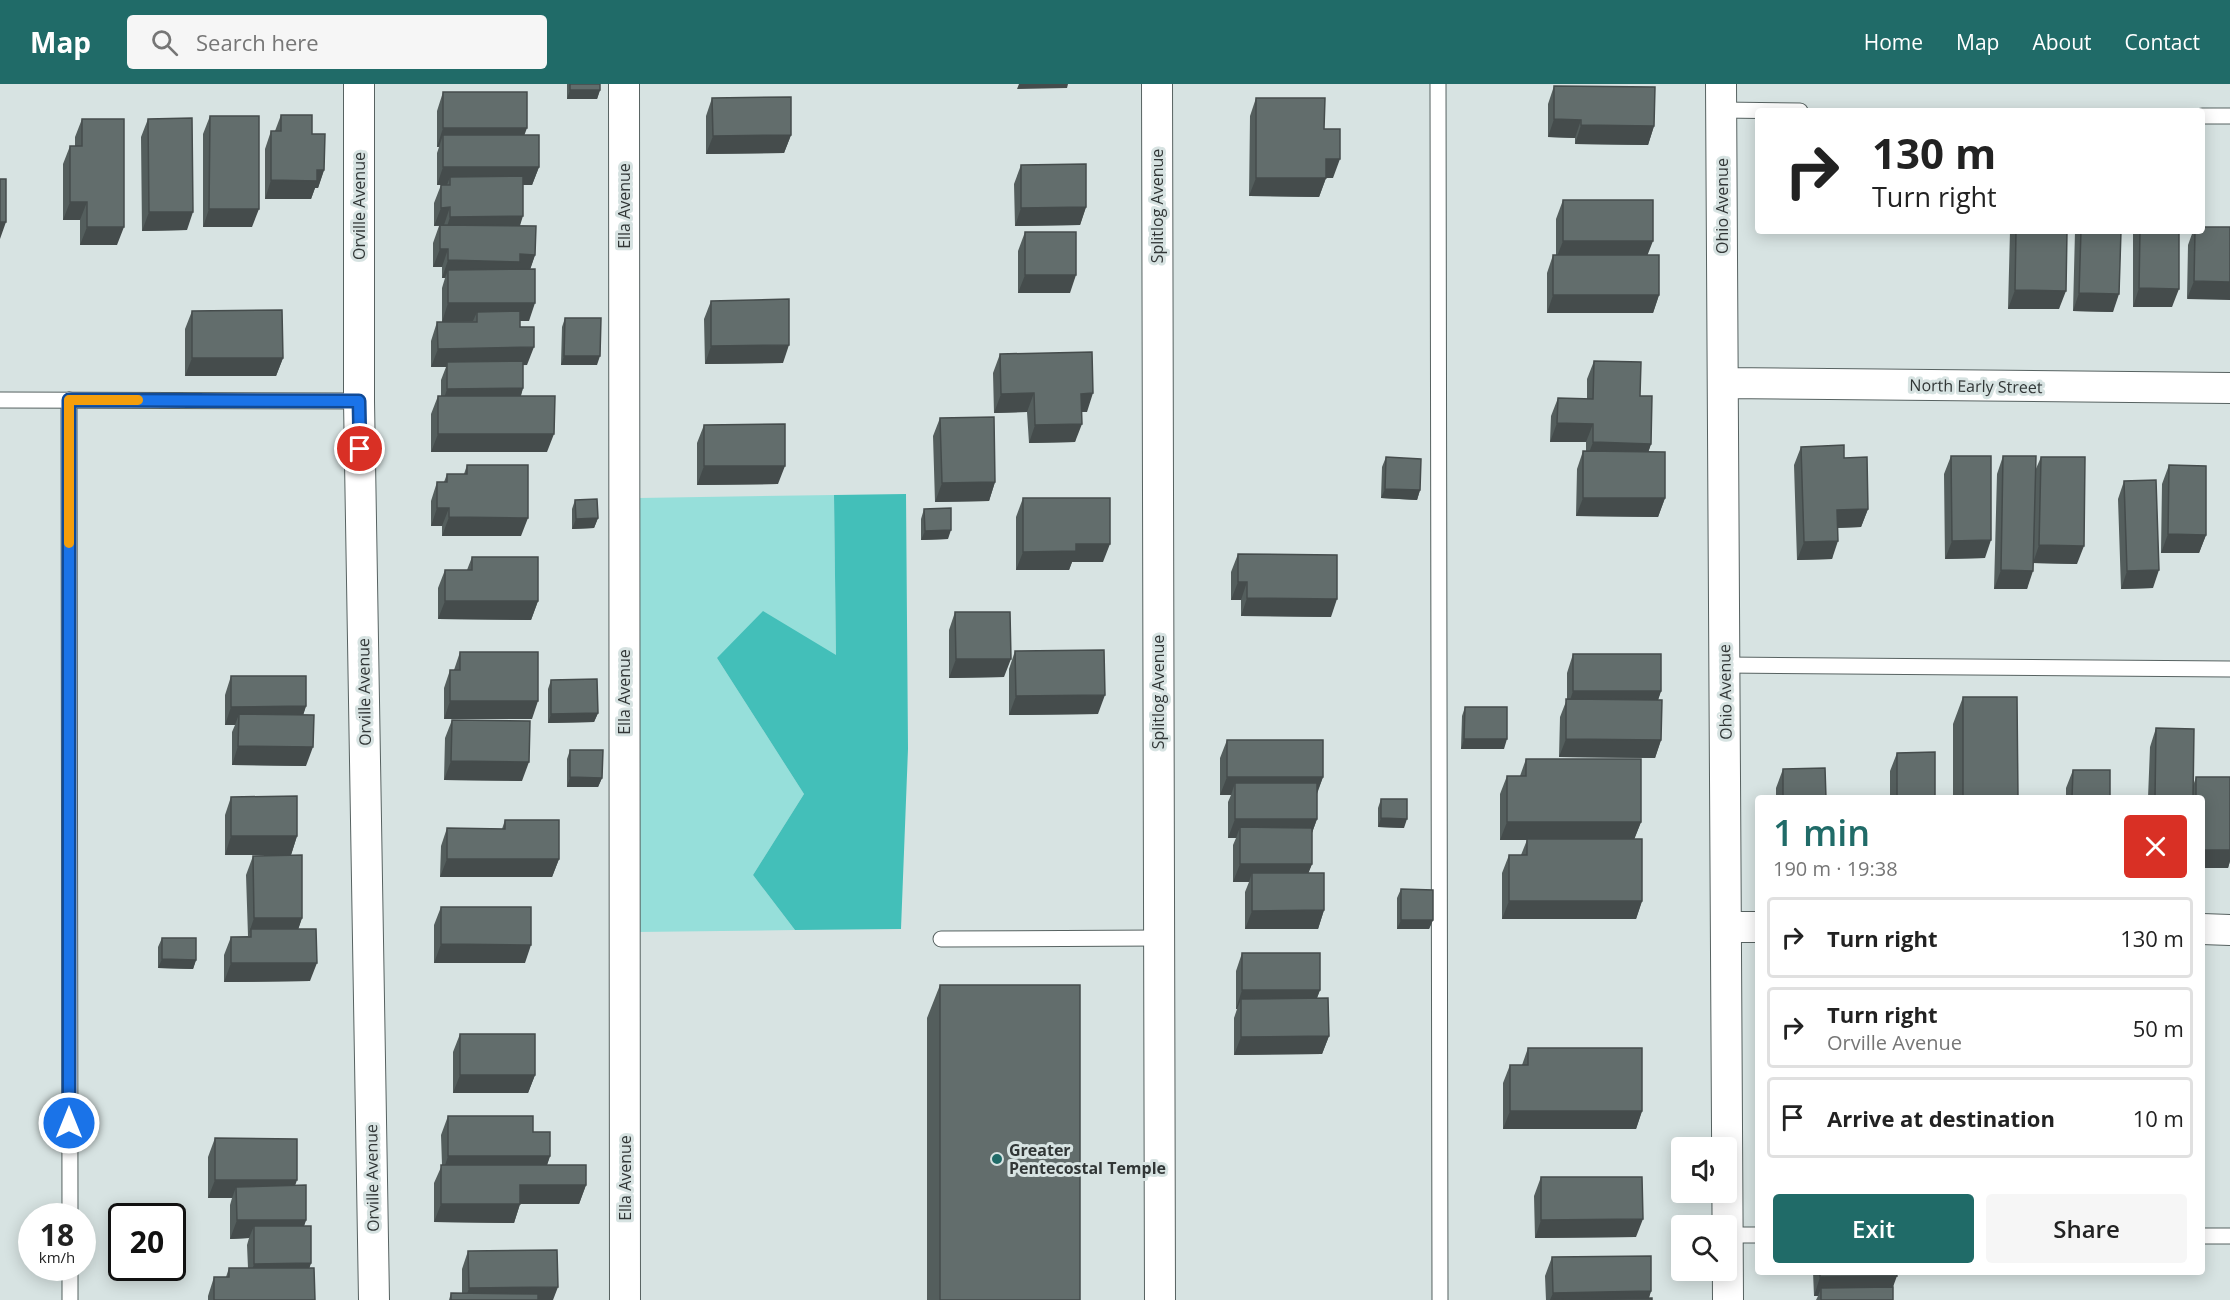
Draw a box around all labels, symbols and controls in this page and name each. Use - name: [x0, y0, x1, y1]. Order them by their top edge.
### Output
- search box: [127, 15, 547, 69]
- text: Map: [30, 23, 91, 61]
- icon: search: [148, 26, 181, 59]
- text: Search here: [196, 27, 319, 57]
- text: Home: [1864, 28, 1923, 56]
- text: Map: [1956, 28, 1999, 56]
- text: About: [2032, 28, 2092, 56]
- text: Contact: [2125, 28, 2200, 56]
- text: 130 m: [1872, 124, 1996, 181]
- icon: right: [1773, 132, 1851, 210]
- street label: Splitlog Avenue: [1146, 149, 1168, 263]
- street label: Orville Avenue: [348, 152, 370, 260]
- street label: Ohio Avenue: [1711, 158, 1733, 254]
- street label: Ella Avenue: [613, 163, 635, 249]
- text: Turn right: [1872, 178, 1997, 215]
- street label: North Early Street: [1909, 374, 2043, 398]
- pin: [334, 423, 385, 474]
- icon: arrive: [343, 432, 376, 465]
- street label: Splitlog Avenue: [1147, 635, 1169, 749]
- street label: Orville Avenue: [352, 638, 376, 746]
- street label: Ohio Avenue: [1713, 644, 1737, 740]
- street label: Ella Avenue: [613, 649, 635, 735]
- text: 1 min: [1773, 808, 1870, 857]
- button: close: [2124, 815, 2187, 878]
- text: 190 m · 19:38: [1773, 855, 1898, 882]
- icon: right: [1776, 921, 1809, 954]
- text: Turn right: [1827, 923, 1938, 953]
- text: 130 m: [2120, 923, 2184, 953]
- text: Turn right: [1827, 999, 1938, 1029]
- icon: right: [1776, 1011, 1809, 1044]
- text: 50 m: [2133, 1013, 2184, 1043]
- text: Orville Avenue: [1827, 1029, 1962, 1056]
- position arrow: [37, 1091, 101, 1155]
- icon: arrive: [1776, 1101, 1809, 1134]
- text: Arrive at destination: [1827, 1103, 2055, 1133]
- text: 10 m: [2133, 1103, 2184, 1133]
- street label: Orville Avenue: [360, 1124, 384, 1232]
- street label: Ella Avenue: [614, 1135, 636, 1221]
- map controls: [1671, 1137, 1737, 1281]
- button: sound: [1671, 1137, 1737, 1203]
- place label: Greater Pentecostal Temple: [1009, 1139, 1166, 1179]
- marker: Greater Pentecostal Temple: [990, 1152, 1004, 1166]
- button: Exit: [1773, 1194, 1974, 1263]
- button: Share: [1986, 1194, 2187, 1263]
- speed limit sign: 20: [108, 1203, 186, 1281]
- text: 18: [40, 1214, 74, 1255]
- button: search: [1671, 1215, 1737, 1281]
- text: km/h: [39, 1247, 75, 1267]

